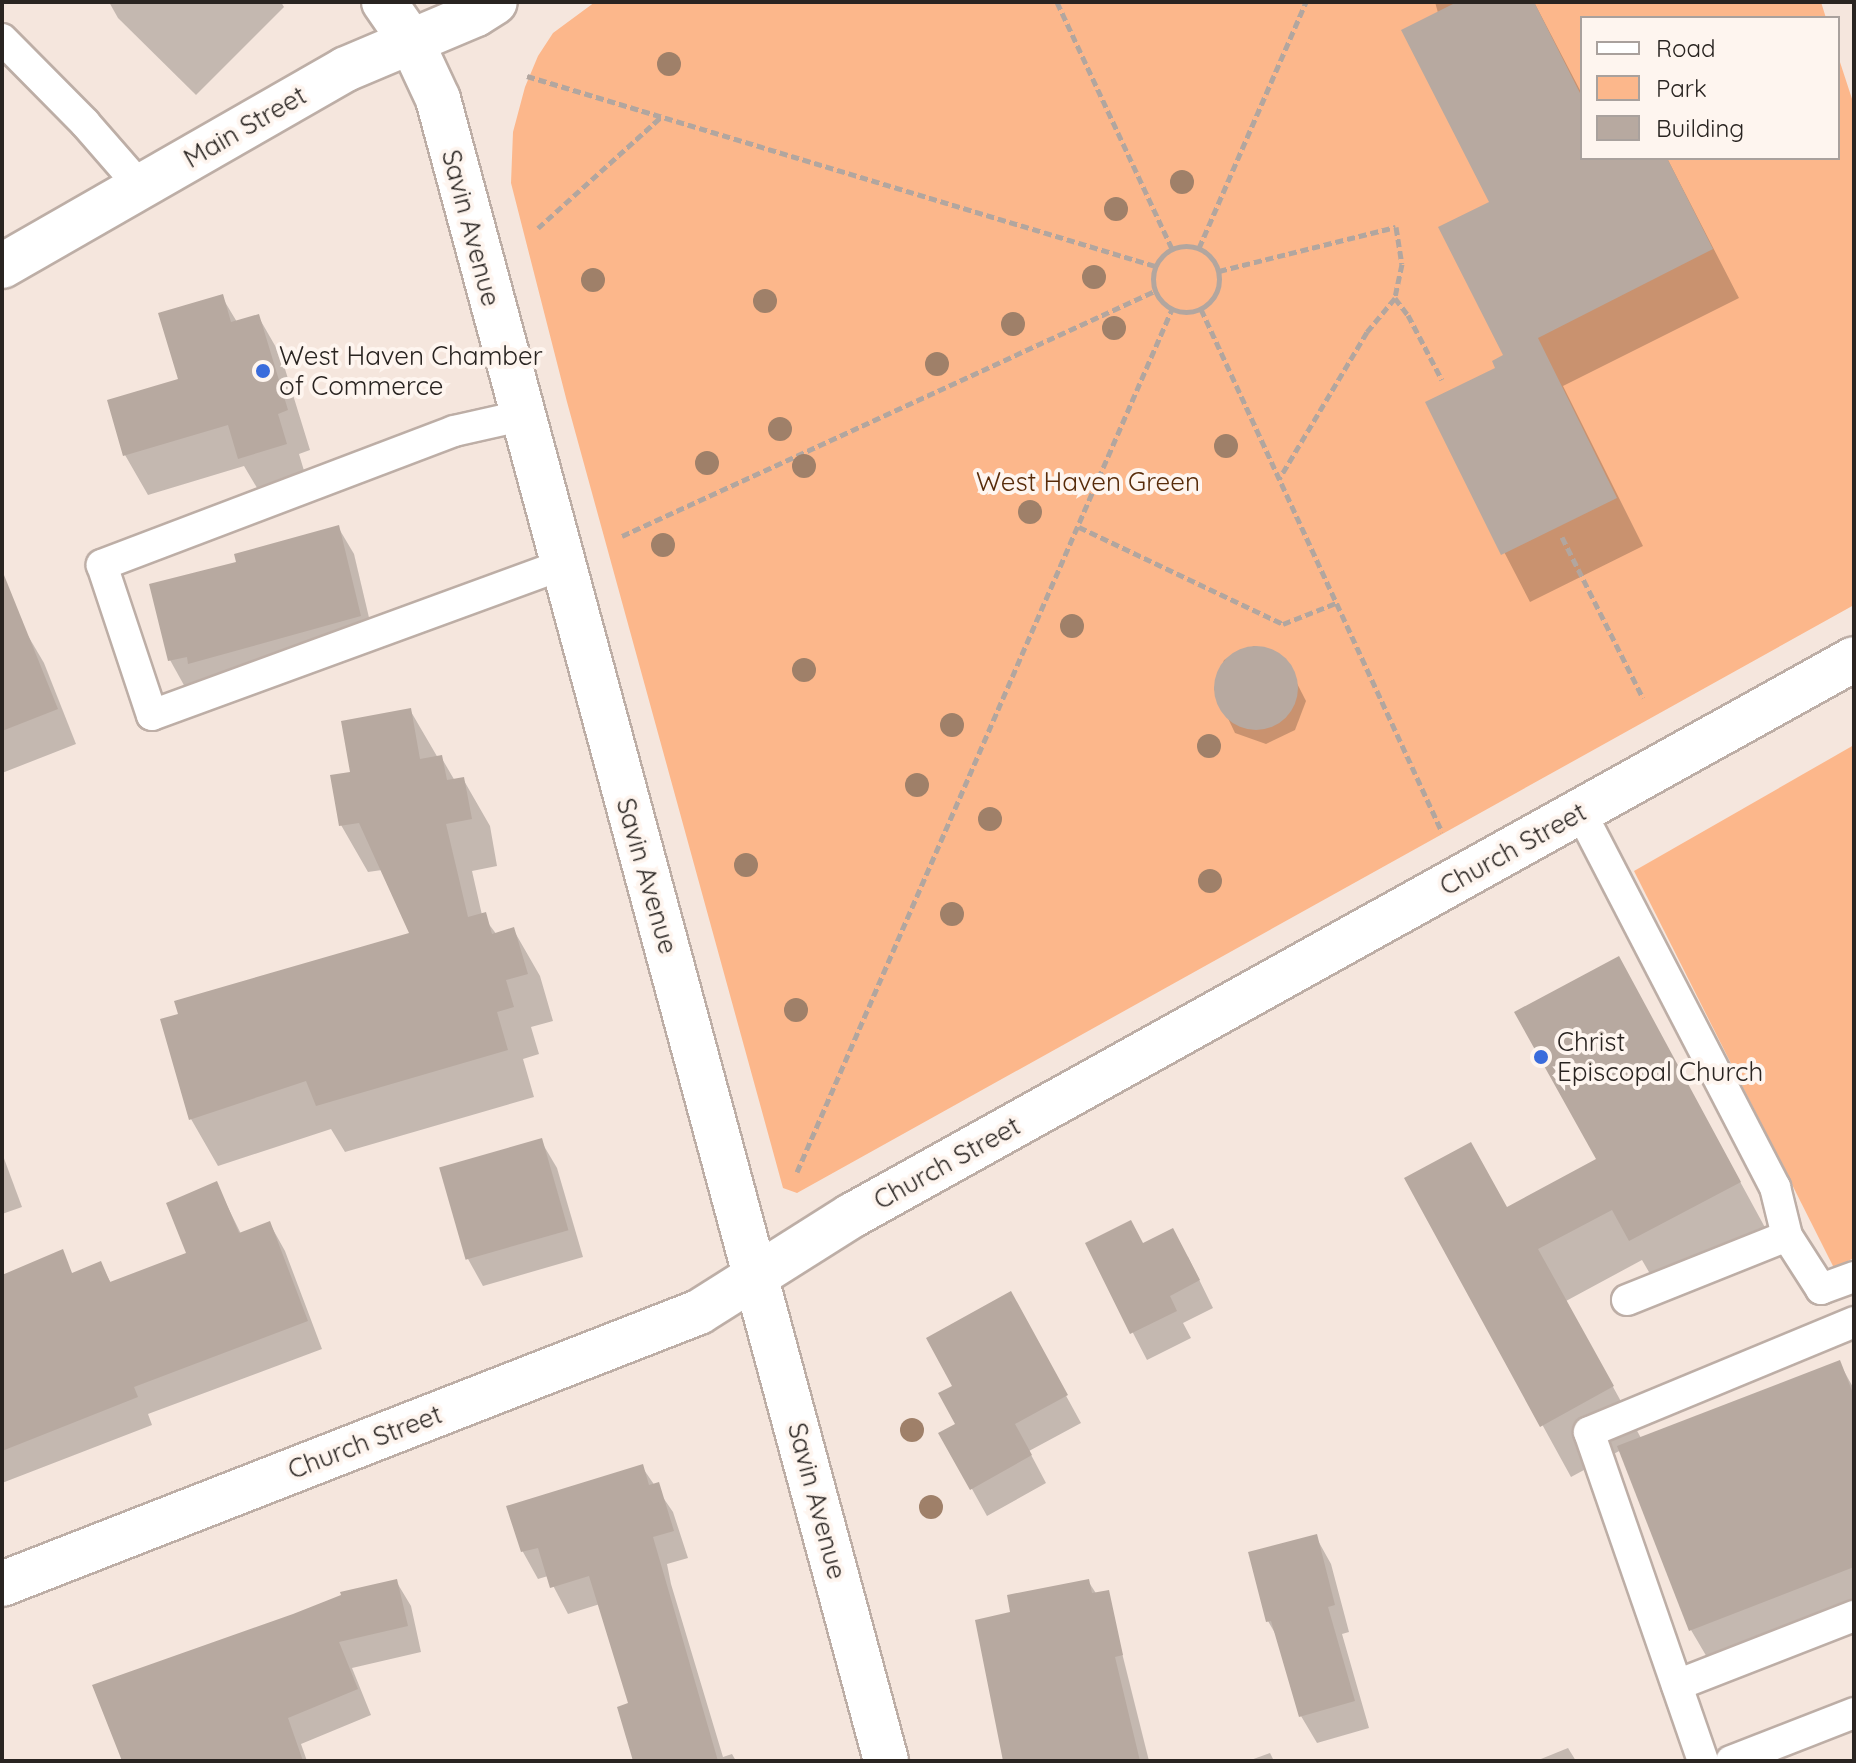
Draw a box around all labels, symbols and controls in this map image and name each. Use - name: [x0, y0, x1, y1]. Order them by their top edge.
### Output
- legend: [1580, 16, 1840, 160]
- text: Road: [1656, 33, 1716, 63]
- text: Park: [1656, 73, 1707, 103]
- street label: Main Street: [178, 79, 312, 175]
- text: Building: [1656, 113, 1744, 143]
- street label: Savin Avenue: [435, 146, 507, 310]
- place label: West Haven Chamber of Commerce: [279, 340, 543, 402]
- marker: West Haven Chamber of Commerce: [254, 362, 272, 380]
- park label: West Haven Green: [976, 466, 1200, 498]
- street label: Savin Avenue: [610, 795, 684, 957]
- street label: Church Street: [1434, 796, 1592, 902]
- place label: Christ Episcopal Church: [1557, 1026, 1763, 1088]
- marker: Christ Episcopal Church: [1532, 1048, 1550, 1066]
- street label: Church Street: [868, 1110, 1026, 1216]
- street label: Church Street: [284, 1398, 446, 1486]
- street label: Savin Avenue: [781, 1419, 853, 1583]

